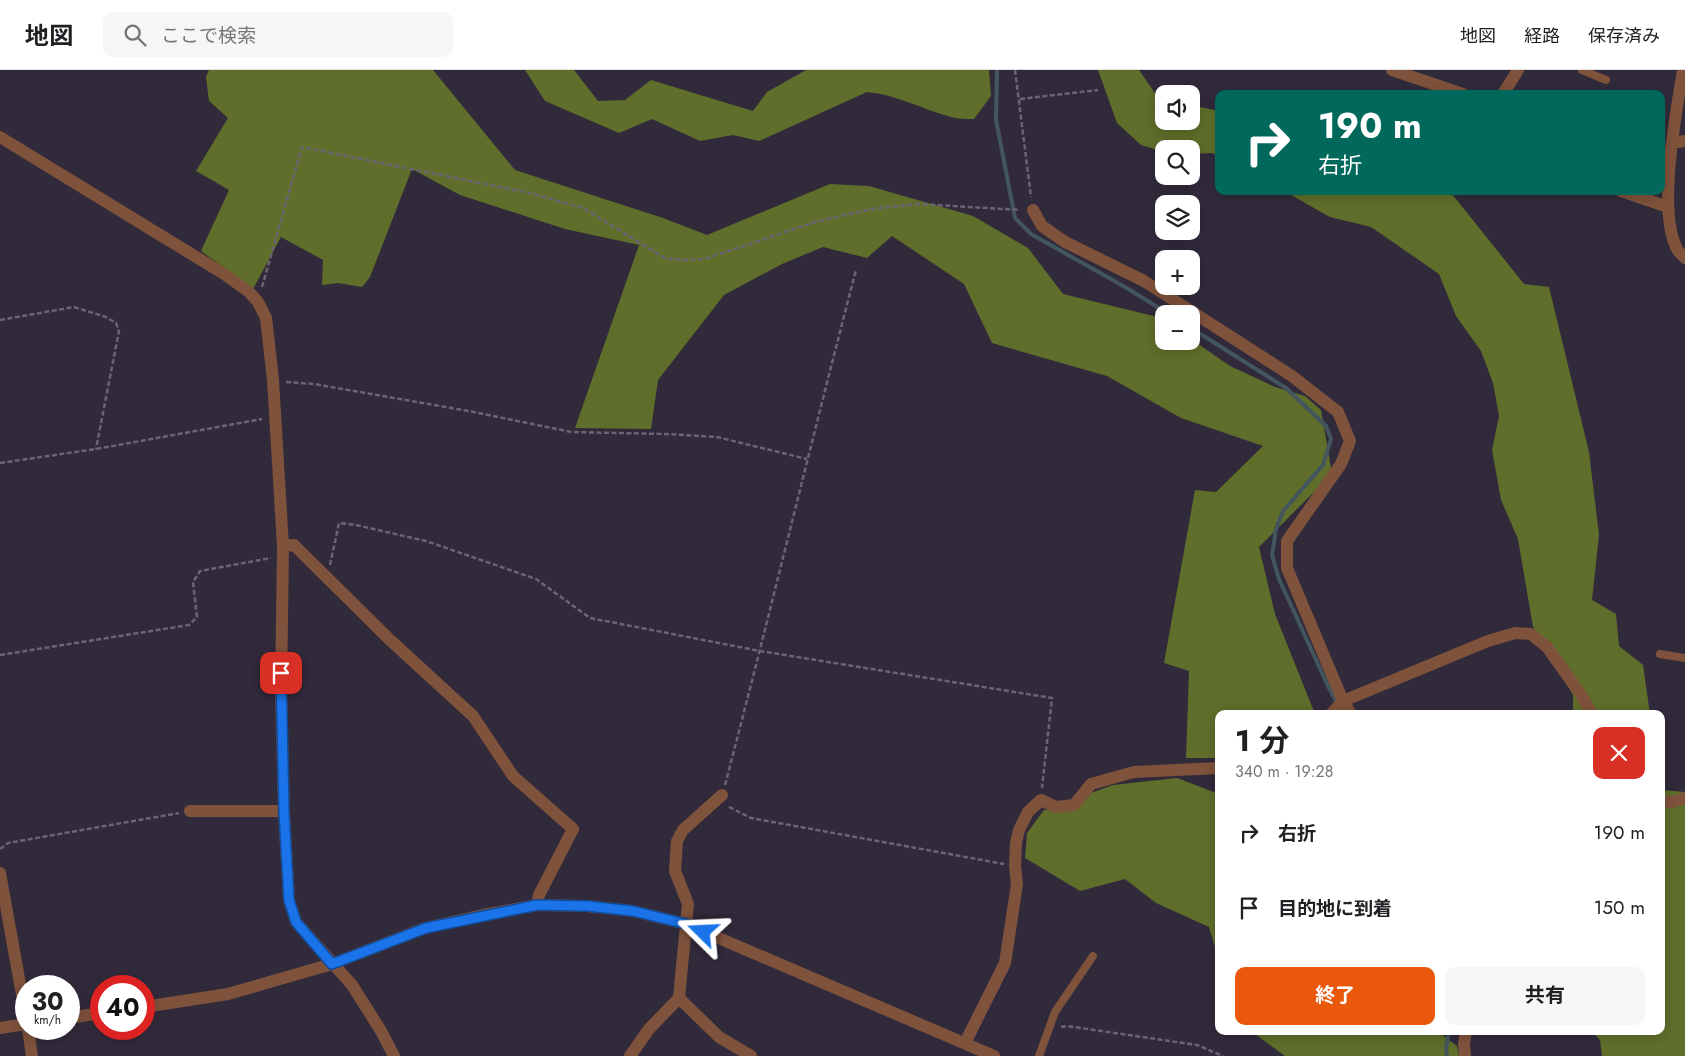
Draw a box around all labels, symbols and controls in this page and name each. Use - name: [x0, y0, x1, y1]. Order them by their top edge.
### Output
- search box: [103, 12, 453, 57]
- text: 地図: [25, 18, 73, 53]
- icon: search: [121, 21, 149, 49]
- text: ここで検索: [161, 22, 256, 49]
- text: 地図: [1460, 23, 1496, 49]
- text: 経路: [1524, 23, 1560, 49]
- text: 保存済み: [1588, 23, 1660, 49]
- map controls: [1155, 85, 1200, 350]
- button: sound: [1155, 85, 1200, 130]
- text: 190 m: [1318, 101, 1422, 151]
- icon: right: [1235, 110, 1300, 175]
- button: search: [1155, 140, 1200, 185]
- text: 右折: [1318, 149, 1362, 181]
- button: layers: [1155, 195, 1200, 240]
- button: +: [1155, 250, 1200, 295]
- button: −: [1155, 305, 1200, 350]
- pin: [260, 652, 302, 694]
- icon: arrive: [267, 659, 295, 687]
- text: 1 分: [1235, 719, 1289, 762]
- button: close: [1593, 727, 1645, 779]
- text: 340 m · 19:28: [1235, 760, 1333, 783]
- icon: right: [1235, 819, 1263, 847]
- text: 190 m: [1594, 819, 1645, 846]
- text: 右折: [1278, 820, 1316, 847]
- icon: arrive: [1235, 894, 1263, 922]
- text: 150 m: [1594, 894, 1645, 921]
- text: 目的地に到着: [1278, 895, 1392, 922]
- position arrow: [676, 905, 728, 957]
- button: 終了: [1235, 967, 1435, 1025]
- button: 共有: [1445, 967, 1645, 1025]
- speed limit sign: 40: [90, 975, 155, 1040]
- text: 30: [31, 983, 64, 1019]
- text: km/h: [34, 1011, 61, 1029]

